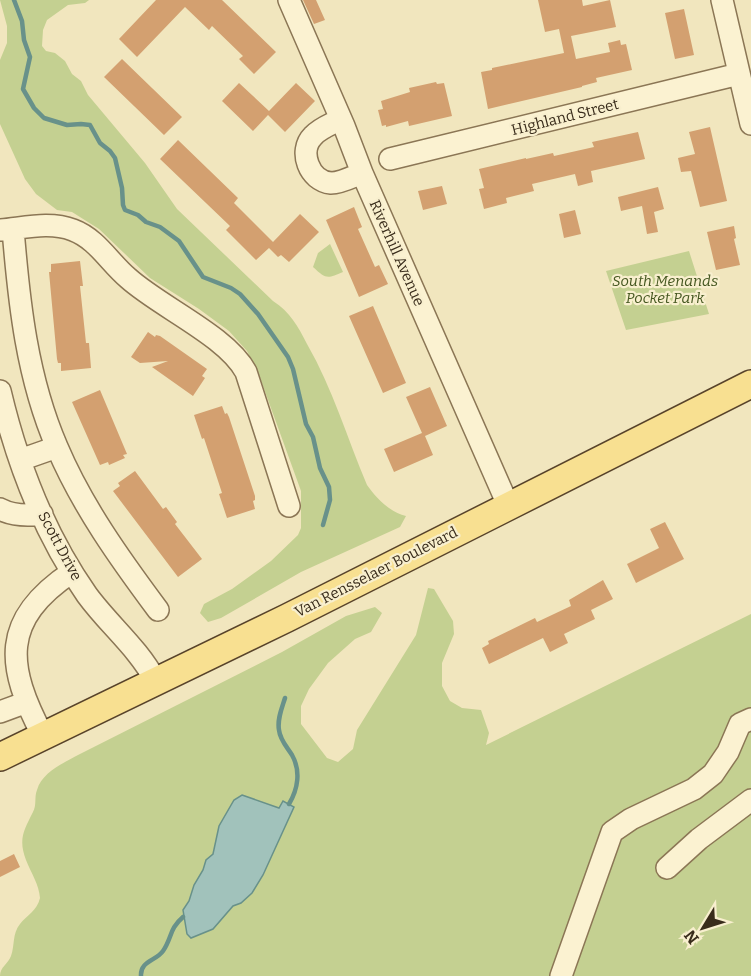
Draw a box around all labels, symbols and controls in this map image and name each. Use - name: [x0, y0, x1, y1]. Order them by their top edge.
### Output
- street label: Highland Street: [509, 95, 621, 139]
- street label: Riverhill Avenue: [366, 197, 428, 309]
- park label: South Menands Pocket Park: [612, 272, 718, 307]
- street label: Scott Drive: [34, 508, 86, 584]
- street label: Van Rensselaer Boulevard: [292, 523, 461, 621]
- north arrow: [673, 898, 733, 958]
- text: N: [680, 926, 703, 948]

